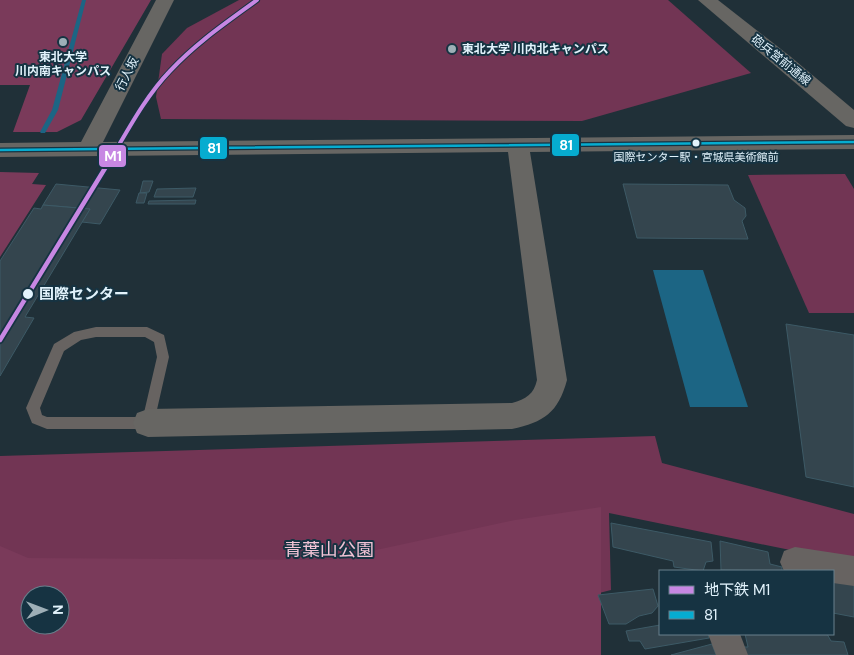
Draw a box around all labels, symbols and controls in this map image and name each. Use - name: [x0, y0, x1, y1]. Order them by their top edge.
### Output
- street label: 砲兵営前通線: [748, 31, 814, 89]
- marker: 東北大学 川内南キャンパス: [57, 36, 69, 48]
- place label: 東北大学 川内北キャンパス: [462, 41, 609, 57]
- marker: 東北大学 川内北キャンパス: [446, 43, 458, 55]
- place label: 東北大学 川内南キャンパス: [15, 49, 111, 79]
- street label: 行人坂: [112, 54, 142, 94]
- line badge: 81: [551, 133, 580, 157]
- line badge: 81: [199, 136, 228, 160]
- text: 81: [559, 136, 573, 154]
- marker: 国際センター駅・宮城県美術館前: [691, 138, 701, 148]
- text: 81: [207, 139, 221, 157]
- line badge: M1: [98, 144, 127, 168]
- text: M1: [104, 147, 122, 165]
- place label: 国際センター駅・宮城県美術館前: [614, 150, 779, 164]
- place label: 国際センター: [39, 284, 129, 304]
- marker: 国際センター: [21, 287, 35, 301]
- park label: 青葉山公園: [284, 538, 374, 562]
- legend: [659, 570, 834, 635]
- text: 地下鉄 M1: [704, 580, 770, 600]
- north arrow: [20, 585, 70, 635]
- text: N: [49, 605, 67, 615]
- text: 81: [704, 605, 718, 625]

